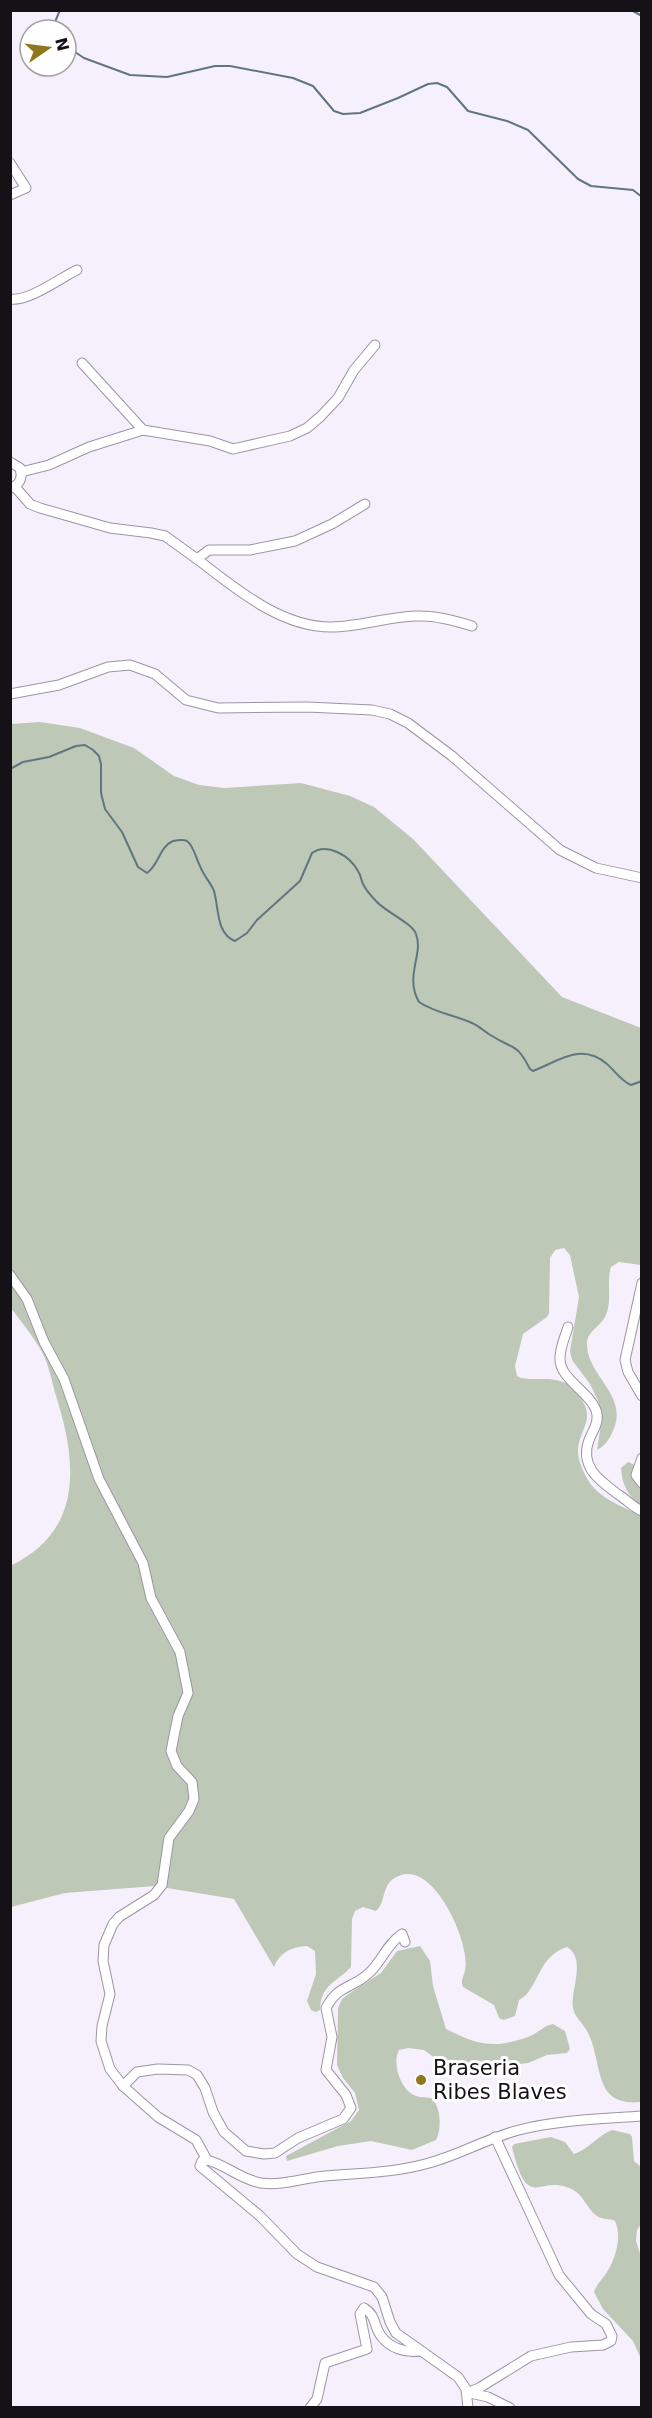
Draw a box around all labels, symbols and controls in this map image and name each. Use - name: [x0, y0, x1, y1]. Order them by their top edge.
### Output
- north arrow: [18, 18, 78, 78]
- text: N: [51, 36, 73, 53]
- place label: Braseria Ribes Blaves: [433, 2056, 567, 2104]
- marker: Braseria Ribes Blaves: [414, 2073, 428, 2087]

